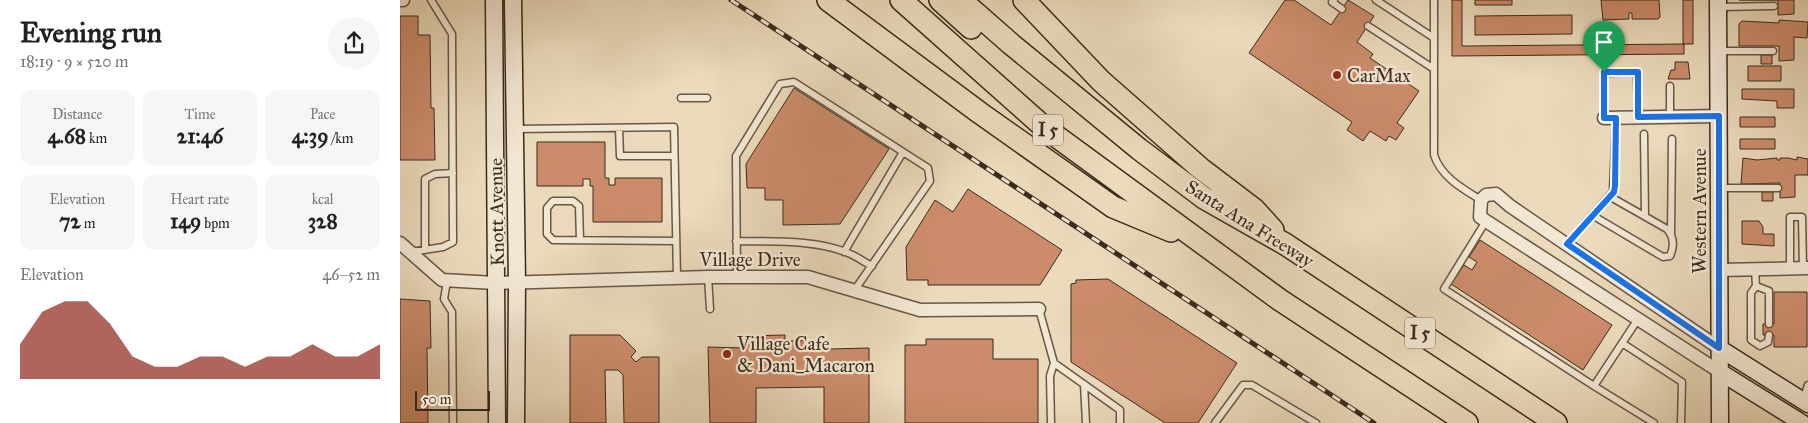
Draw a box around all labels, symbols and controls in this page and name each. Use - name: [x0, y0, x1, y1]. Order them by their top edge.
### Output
- text: Evening run: [20, 15, 162, 50]
- button: share: [328, 17, 380, 69]
- pin: [1583, 21, 1625, 72]
- icon: arrive: [1590, 28, 1618, 56]
- text: 18:19 · 9 × 520 m: [20, 52, 128, 71]
- place label: CarMax: [1347, 64, 1411, 87]
- marker: CarMax: [1331, 69, 1343, 81]
- text: Distance: [52, 106, 102, 123]
- text: Time: [184, 106, 215, 123]
- text: Pace: [310, 106, 335, 123]
- road number: I 5: [1033, 114, 1063, 146]
- text: 4.68: [47, 123, 86, 149]
- text: 21:46: [177, 123, 223, 149]
- text: 4:39: [292, 123, 328, 149]
- text: km: [86, 130, 107, 147]
- text: /km: [328, 130, 354, 147]
- street label: Western Avenue: [1688, 148, 1711, 274]
- street label: Knott Avenue: [484, 158, 509, 266]
- street label: Santa Ana Freeway: [1181, 175, 1319, 273]
- text: Elevation: [50, 191, 105, 208]
- text: Heart rate: [171, 191, 229, 208]
- text: kcal: [312, 191, 334, 208]
- text: 72: [59, 208, 81, 234]
- text: 149: [170, 208, 201, 234]
- text: 328: [308, 208, 338, 234]
- text: m: [81, 215, 96, 232]
- text: bpm: [201, 215, 230, 232]
- street label: Village Drive: [698, 248, 801, 272]
- text: Elevation: [20, 265, 84, 284]
- text: 46–52 m: [322, 265, 380, 284]
- road number: I 5: [1405, 317, 1435, 348]
- place label: Village Cafe & Dani_Macaron: [736, 332, 875, 377]
- marker: Village Cafe & Dani_Macaron: [721, 348, 733, 360]
- scale bar: [415, 388, 490, 411]
- text: 50 m: [422, 391, 451, 408]

